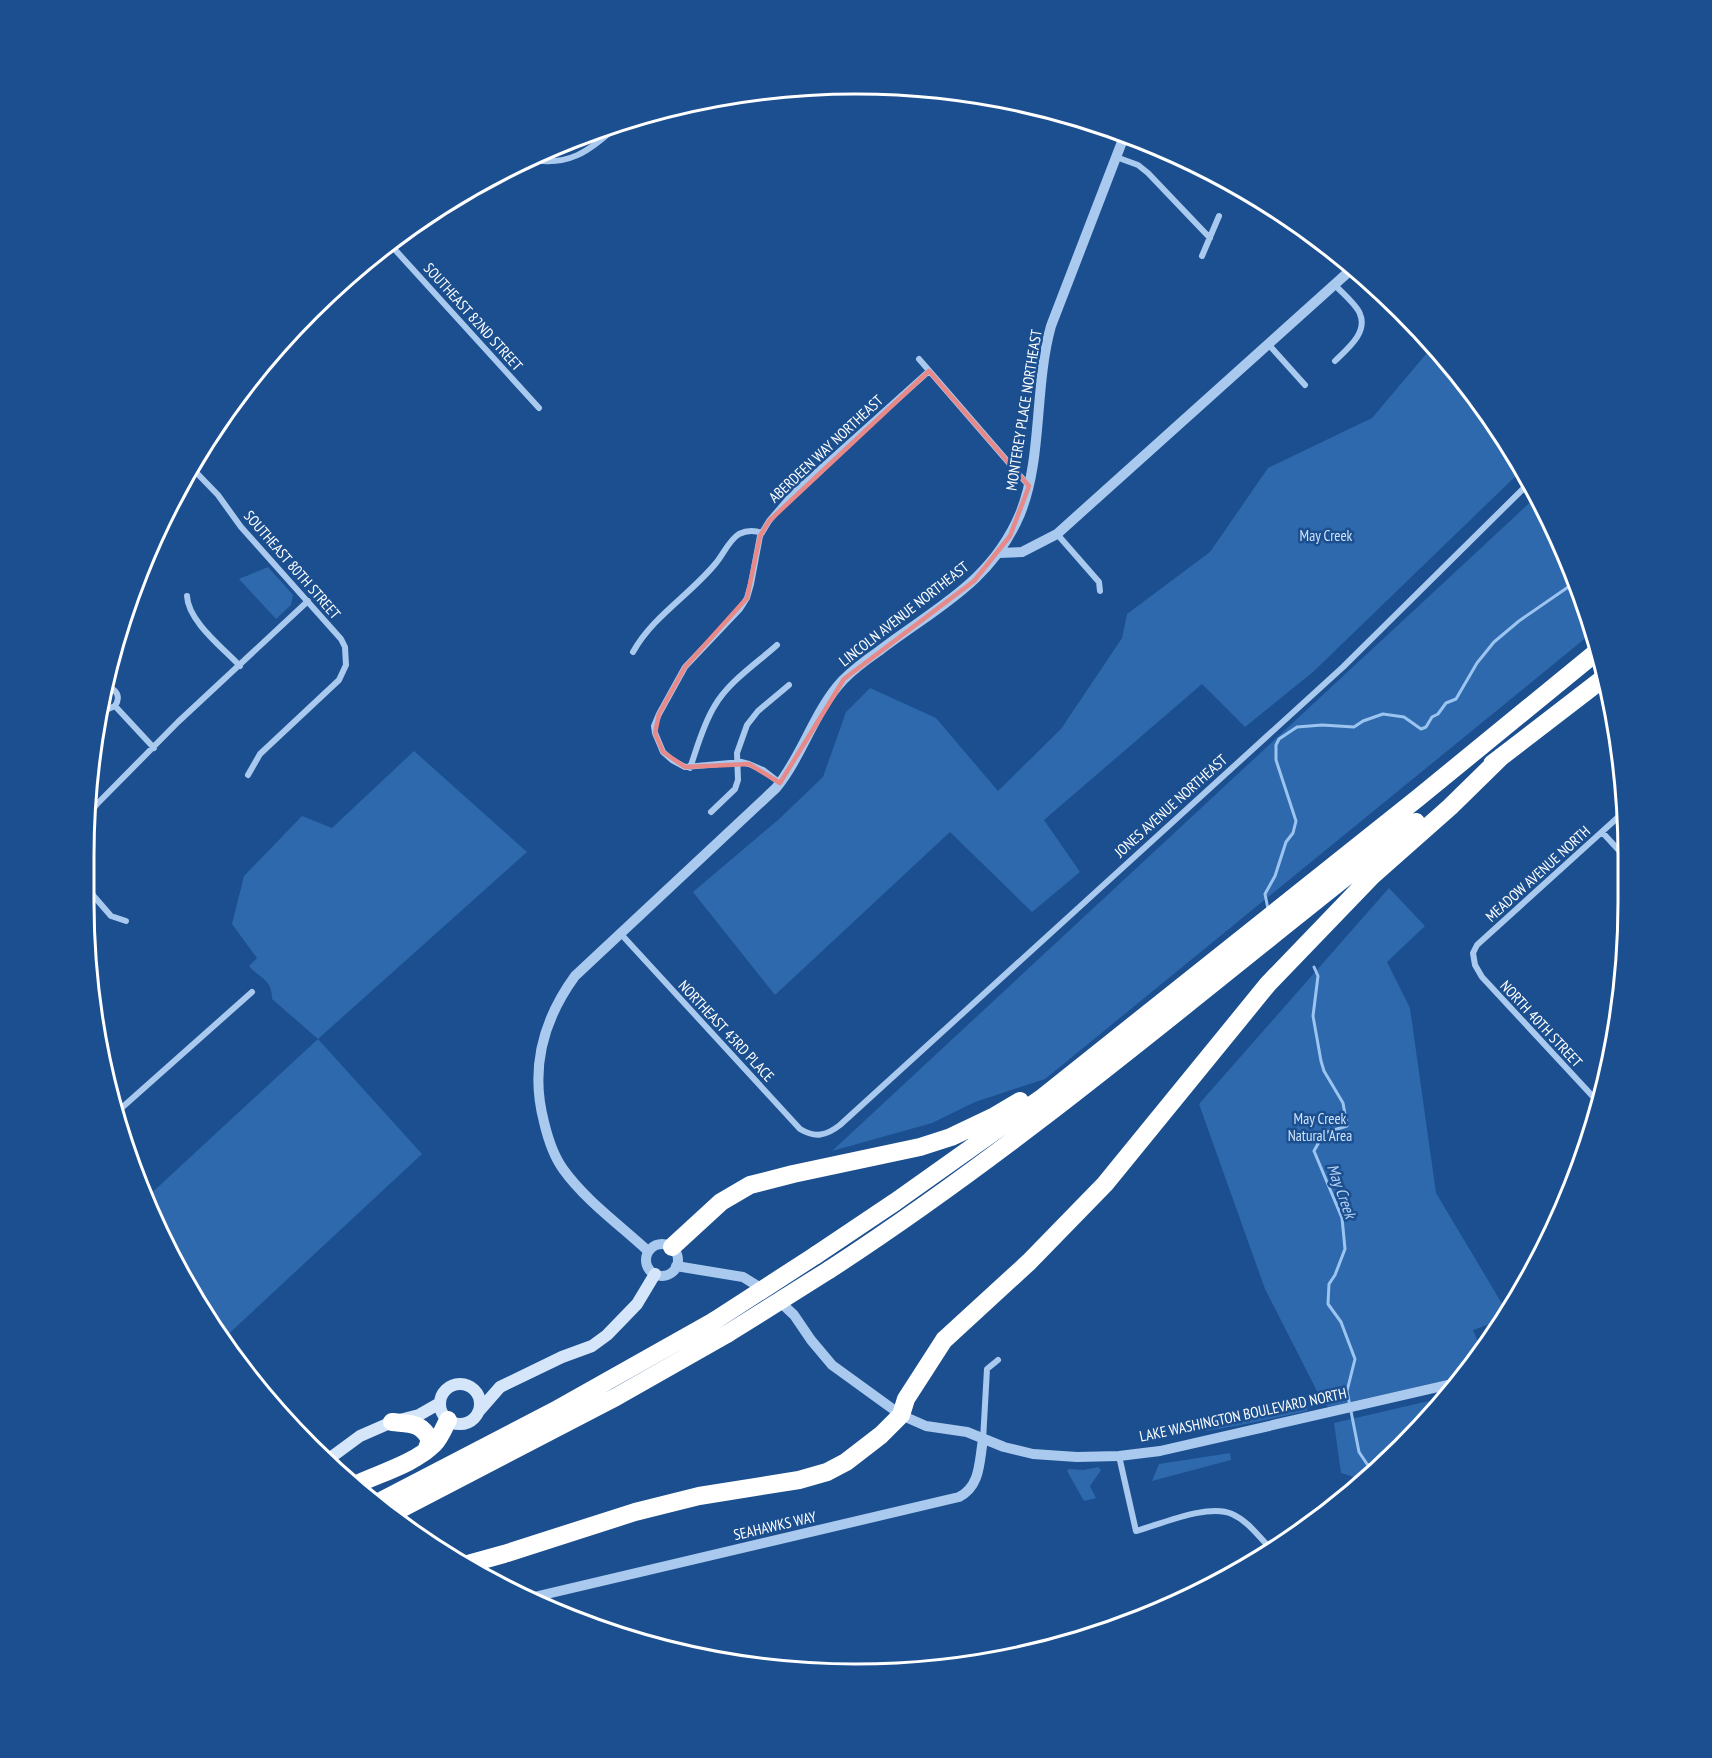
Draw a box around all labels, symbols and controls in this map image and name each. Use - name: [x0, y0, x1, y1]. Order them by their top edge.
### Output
- street label: SOUTHEAST 82ND STREET: [420, 259, 527, 375]
- street label: MONTEREY PLACE NORTHEAST: [1001, 328, 1046, 492]
- street label: ABERDEEN WAY NORTHEAST: [765, 391, 887, 507]
- street label: SOUTHEAST 80TH STREET: [240, 506, 345, 623]
- park label: May Creek: [1300, 526, 1353, 545]
- street label: LINCOLN AVENUE NORTHEAST: [835, 557, 973, 670]
- street label: JONES AVENUE NORTHEAST: [1110, 750, 1231, 862]
- street label: MEADOW AVENUE NORTH: [1481, 822, 1594, 926]
- street label: NORTHEAST 43RD PLACE: [674, 976, 778, 1085]
- street label: NORTH 40TH STREET: [1496, 976, 1587, 1071]
- park label: May Creek Natural Area: [1288, 1109, 1352, 1145]
- water label: May Creek: [1323, 1161, 1362, 1223]
- street label: LAKE WASHINGTON BOULEVARD NORTH: [1138, 1383, 1348, 1446]
- street label: SEAHAWKS WAY: [732, 1507, 818, 1544]

